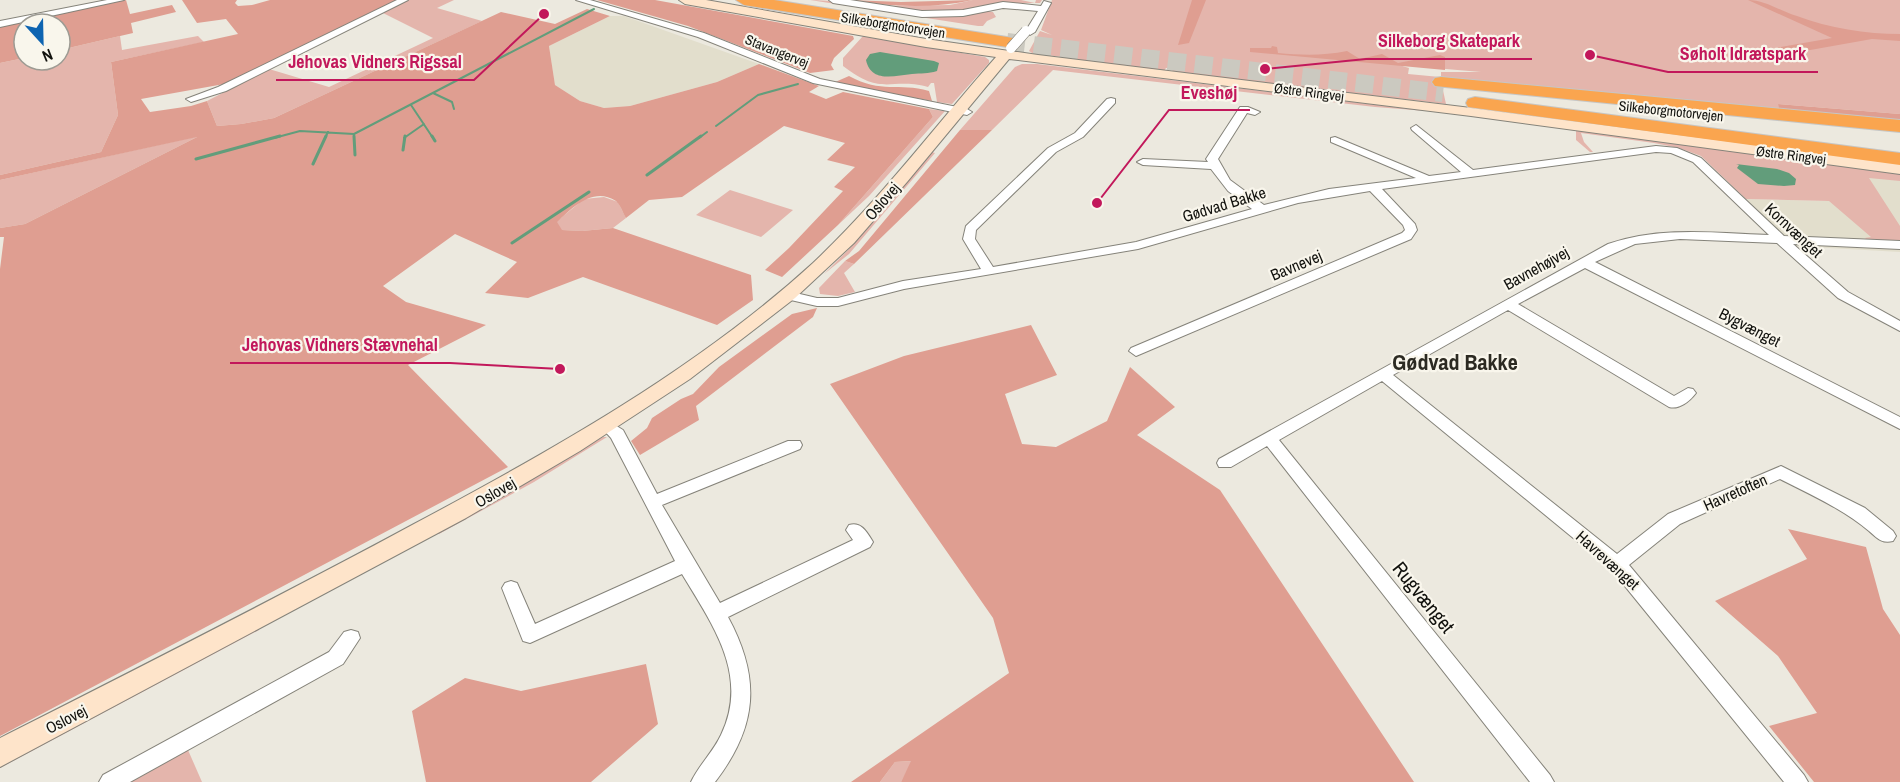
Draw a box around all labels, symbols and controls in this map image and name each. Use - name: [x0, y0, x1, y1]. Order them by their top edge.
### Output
- street label: Silkeborgmotorvejen: [840, 8, 946, 42]
- north arrow: [12, 12, 72, 72]
- callout: Silkeborg Skatepark: [1366, 23, 1532, 59]
- text: Silkeborg Skatepark: [1378, 28, 1521, 53]
- street label: Stavangervej: [743, 30, 811, 72]
- callout: Søholt Idrætspark: [1668, 36, 1818, 72]
- text: Søholt Idrætspark: [1680, 41, 1807, 66]
- text: N: [39, 44, 56, 68]
- callout: Jehovas Vidners Rigssal: [276, 44, 474, 80]
- text: Jehovas Vidners Rigssal: [288, 49, 462, 74]
- callout: Eveshøj: [1169, 74, 1250, 110]
- street label: Østre Ringvej: [1273, 79, 1345, 105]
- text: Eveshøj: [1181, 80, 1237, 105]
- street label: Silkeborgmotorvejen: [1618, 97, 1724, 125]
- street label: Østre Ringvej: [1755, 142, 1827, 168]
- street label: Oslovej: [859, 177, 905, 225]
- street label: Gødvad Bakke: [1180, 181, 1268, 227]
- street label: Kornvænget: [1760, 198, 1828, 263]
- street label: Bavnehøjvej: [1499, 241, 1573, 295]
- street label: Bavnevej: [1267, 244, 1325, 286]
- street label: Bygvænget: [1715, 302, 1785, 352]
- callout: Jehovas Vidners Stævnehal: [230, 327, 450, 363]
- text: Jehovas Vidners Stævnehal: [242, 332, 438, 357]
- district label: Gødvad Bakke: [1392, 347, 1518, 377]
- street label: Havretoften: [1700, 468, 1770, 516]
- street label: Oslovej: [471, 471, 520, 512]
- street label: Havrevænget: [1571, 525, 1645, 595]
- street label: Rugvænget: [1387, 556, 1461, 639]
- street label: Oslovej: [42, 699, 91, 739]

